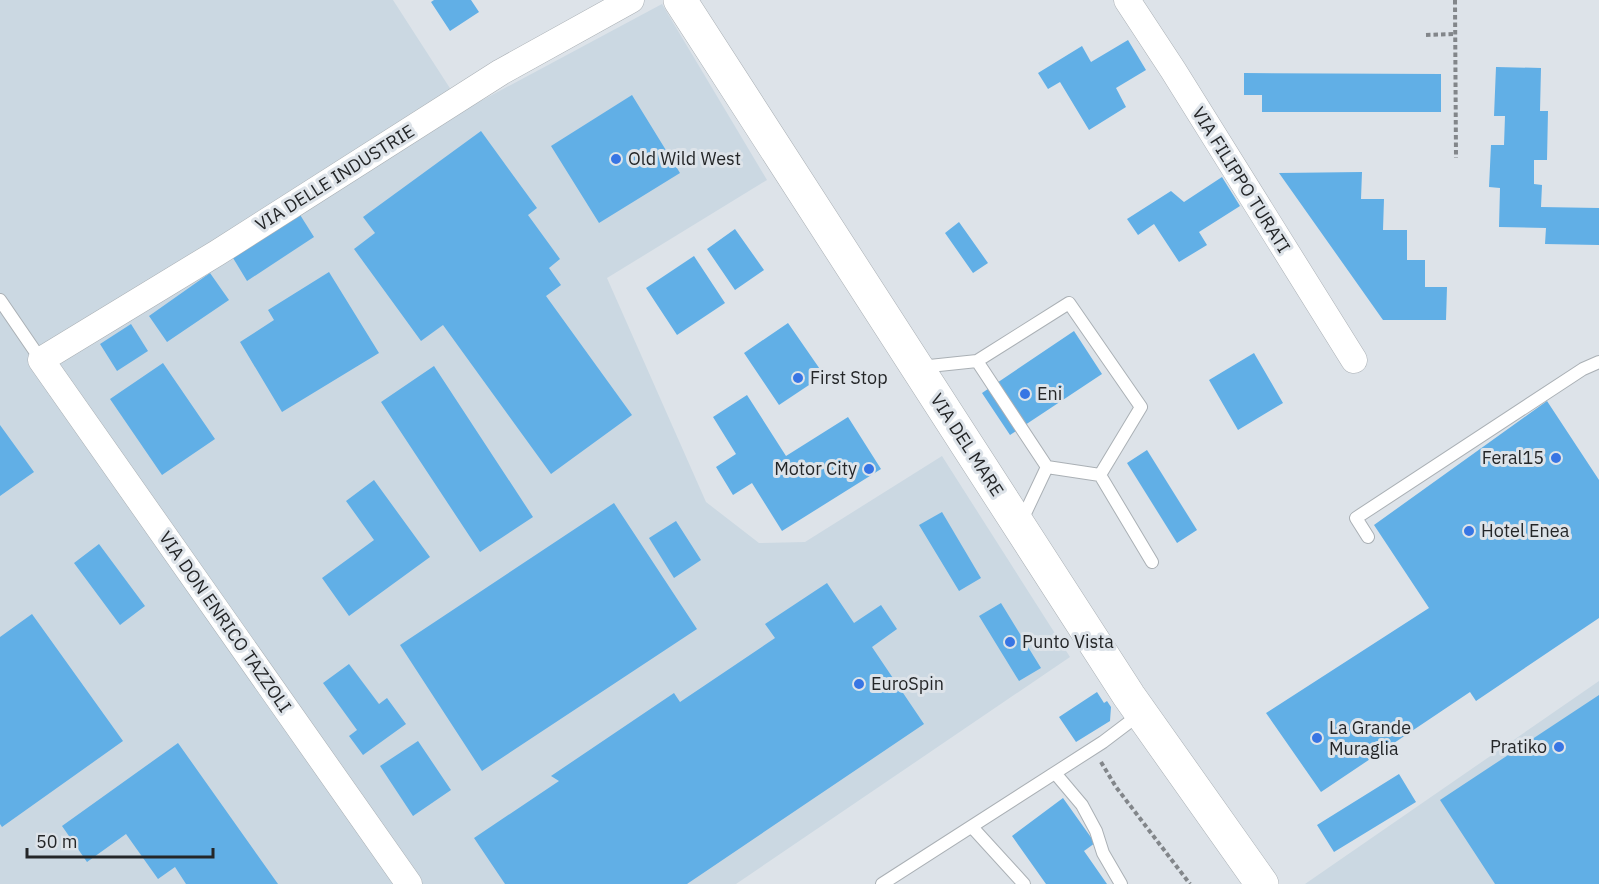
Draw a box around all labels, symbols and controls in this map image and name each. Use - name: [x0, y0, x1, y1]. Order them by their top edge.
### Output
- street label: VIA FILIPPO TURATI: [1187, 102, 1296, 257]
- street label: VIA DELLE INDUSTRIE: [251, 119, 419, 236]
- place label: Old Wild West: [628, 147, 741, 170]
- marker: Old Wild West: [609, 152, 623, 166]
- place label: First Stop: [810, 366, 888, 389]
- marker: First Stop: [791, 371, 805, 385]
- place label: Eni: [1037, 382, 1062, 405]
- marker: Eni: [1018, 387, 1032, 401]
- street label: VIA DEL MARE: [926, 389, 1009, 500]
- place label: Feral15: [1482, 446, 1544, 469]
- marker: Feral15: [1549, 451, 1563, 465]
- place label: Motor City: [774, 457, 857, 480]
- marker: Motor City: [862, 462, 876, 476]
- place label: Hotel Enea: [1481, 519, 1570, 542]
- marker: Hotel Enea: [1462, 524, 1476, 538]
- street label: VIA DON ENRICO TAZZOLI: [154, 527, 297, 717]
- place label: Punto Vista: [1022, 630, 1114, 653]
- marker: Punto Vista: [1003, 635, 1017, 649]
- place label: EuroSpin: [871, 672, 944, 695]
- marker: EuroSpin: [852, 677, 866, 691]
- place label: La Grande Muraglia: [1329, 716, 1411, 760]
- marker: La Grande Muraglia: [1310, 731, 1324, 745]
- place label: Pratiko: [1490, 735, 1547, 758]
- marker: Pratiko: [1552, 740, 1566, 754]
- scale bar: [27, 821, 213, 859]
- text: 50 m: [36, 830, 78, 853]

